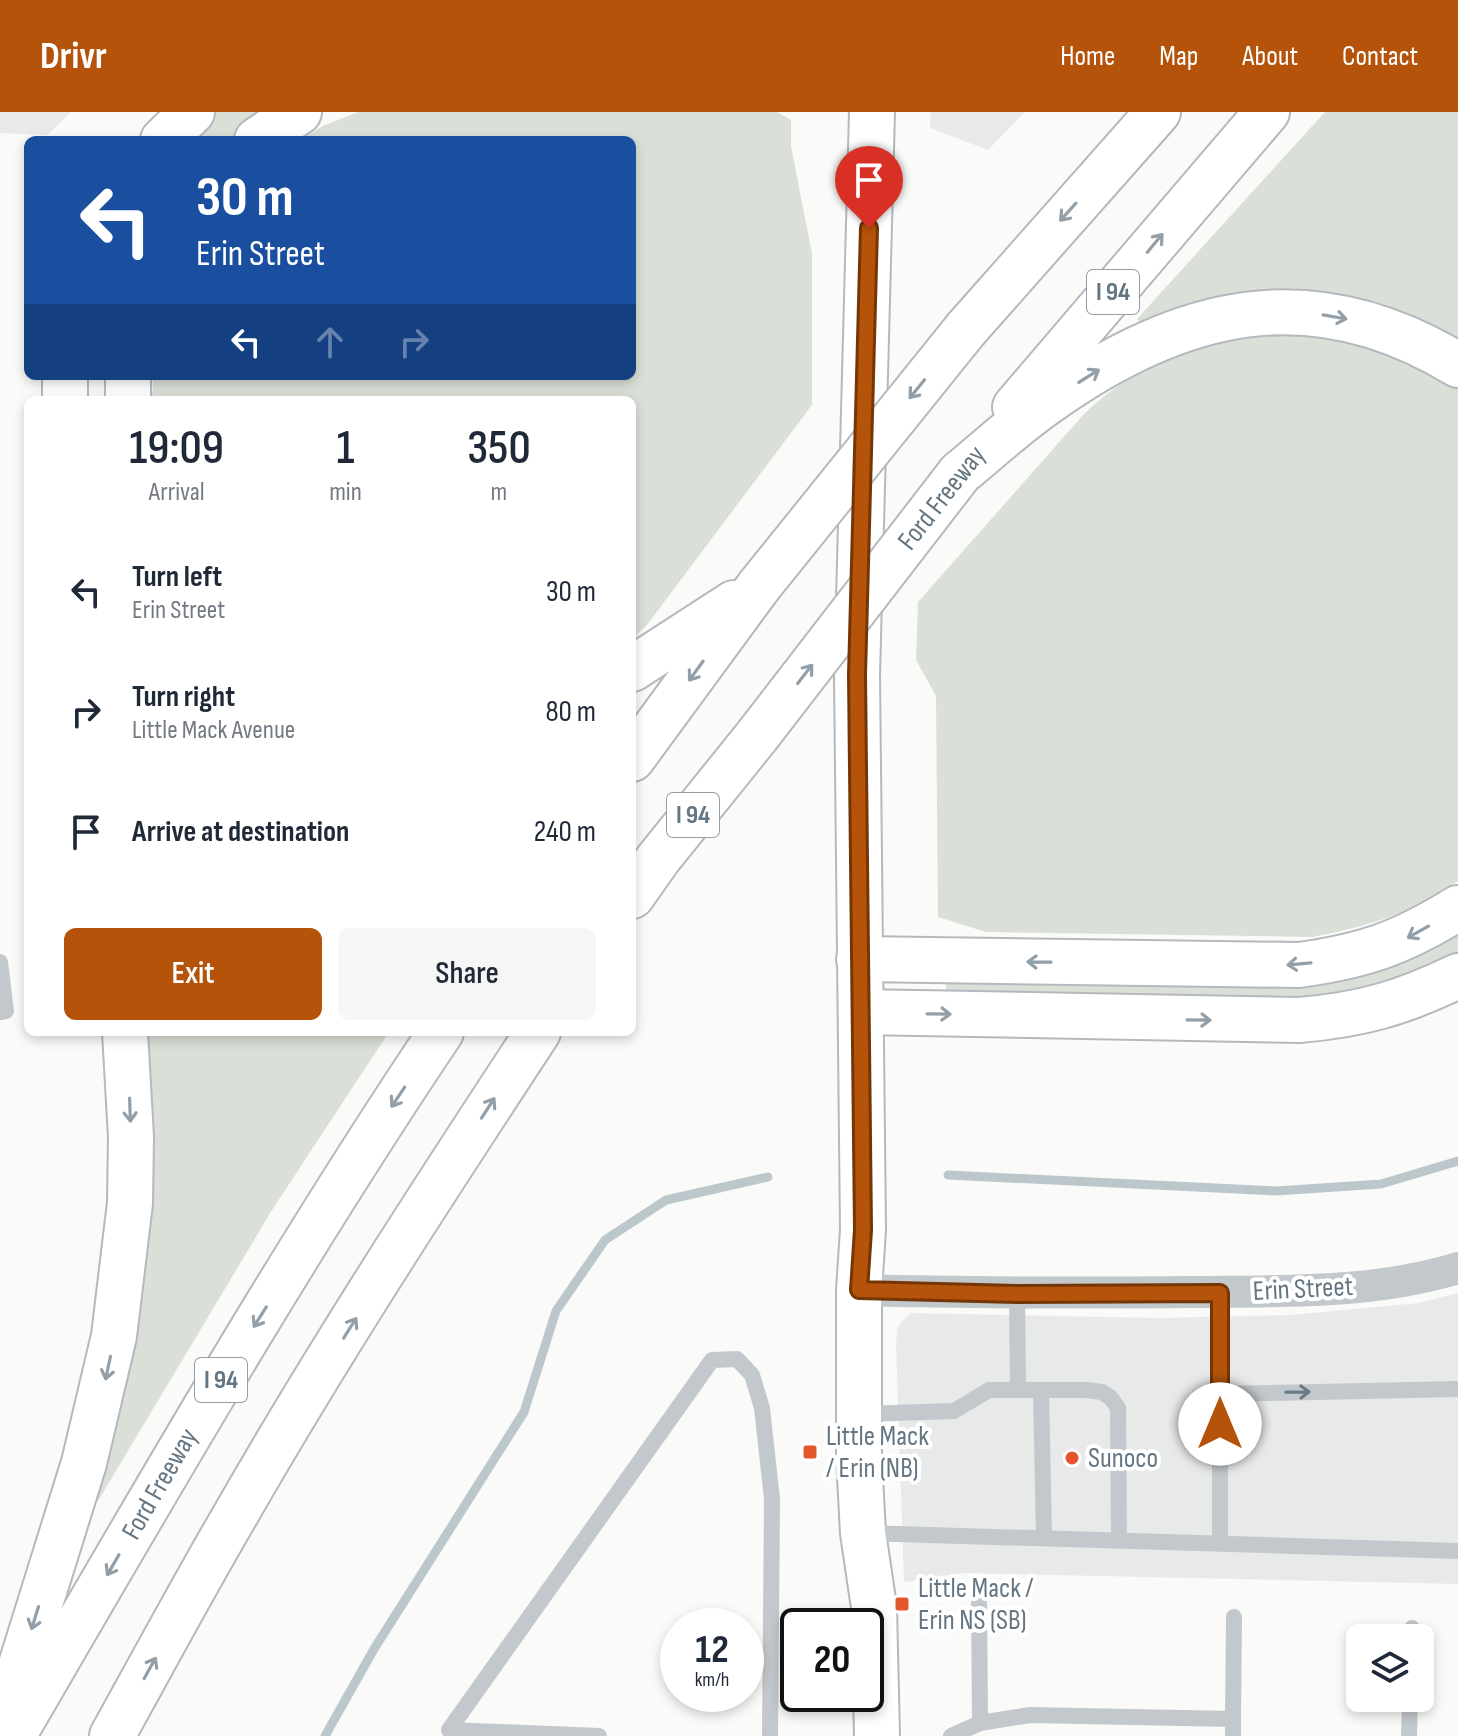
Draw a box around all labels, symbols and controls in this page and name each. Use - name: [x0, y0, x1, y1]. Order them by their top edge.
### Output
- text: Drivr: [40, 34, 107, 79]
- text: Home: [1060, 40, 1115, 73]
- text: Map: [1159, 40, 1198, 73]
- text: About: [1242, 40, 1298, 73]
- text: Contact: [1342, 40, 1418, 73]
- pin: [835, 146, 903, 228]
- icon: arrive: [847, 158, 891, 202]
- text: 30 m: [196, 165, 294, 232]
- icon: left: [64, 168, 168, 272]
- one-way arrow: [1059, 202, 1078, 222]
- text: Erin Street: [196, 233, 325, 276]
- one-way arrow: [1146, 233, 1164, 254]
- road number: I 94: [1087, 270, 1139, 314]
- one-way arrow: [1322, 310, 1347, 325]
- icon: left: [224, 320, 268, 364]
- icon: ahead: [308, 320, 352, 364]
- icon: right: [392, 320, 436, 364]
- one-way arrow: [1077, 367, 1100, 383]
- one-way arrow: [908, 378, 926, 399]
- text: 19:09: [129, 420, 224, 477]
- text: 1: [337, 420, 354, 477]
- text: 350: [467, 420, 531, 477]
- street label: Ford Freeway: [891, 439, 993, 557]
- text: Arrival: [149, 477, 205, 508]
- text: min: [329, 477, 362, 508]
- text: m: [491, 477, 507, 508]
- text: Turn left: [132, 559, 222, 595]
- icon: left: [64, 570, 108, 614]
- text: 30 m: [546, 574, 596, 610]
- text: Erin Street: [132, 595, 225, 626]
- one-way arrow: [688, 660, 705, 682]
- one-way arrow: [796, 664, 813, 685]
- text: Turn right: [132, 679, 235, 715]
- icon: right: [64, 690, 108, 734]
- text: 80 m: [545, 694, 596, 730]
- text: Little Mack Avenue: [132, 715, 295, 746]
- road number: I 94: [667, 793, 719, 837]
- icon: arrive: [64, 810, 108, 854]
- text: Arrive at destination: [132, 814, 349, 850]
- text: 240 m: [534, 814, 596, 850]
- one-way arrow: [1407, 924, 1430, 940]
- button: Exit: [64, 928, 322, 1020]
- button: Share: [338, 928, 596, 1020]
- one-way arrow: [1026, 955, 1053, 970]
- one-way arrow: [1286, 957, 1313, 972]
- one-way arrow: [925, 1006, 952, 1022]
- one-way arrow: [1185, 1012, 1212, 1027]
- one-way arrow: [390, 1085, 406, 1107]
- one-way arrow: [123, 1096, 138, 1123]
- one-way arrow: [480, 1097, 496, 1119]
- street label: Erin Street: [1252, 1270, 1354, 1308]
- one-way arrow: [252, 1305, 268, 1328]
- one-way arrow: [342, 1317, 358, 1340]
- one-way arrow: [99, 1355, 114, 1380]
- road number: I 94: [195, 1358, 247, 1402]
- position arrow: [1178, 1382, 1262, 1466]
- one-way arrow: [1284, 1384, 1311, 1400]
- place label: Little Mack / Erin (NB): [826, 1420, 929, 1485]
- street label: Ford Freeway: [115, 1422, 205, 1545]
- place label: Sunoco: [1088, 1442, 1158, 1475]
- marker: Little Mack / Erin (NB): [801, 1443, 819, 1461]
- marker: Sunoco: [1063, 1449, 1081, 1467]
- one-way arrow: [105, 1553, 121, 1576]
- place label: Little Mack / Erin NS (SB): [918, 1572, 1034, 1637]
- marker: Little Mack / Erin NS (SB): [893, 1595, 911, 1613]
- one-way arrow: [27, 1605, 42, 1630]
- speed limit sign: 20: [780, 1608, 884, 1712]
- map controls: [1346, 1624, 1434, 1712]
- button: layers: [1346, 1624, 1434, 1712]
- text: 12: [695, 1626, 729, 1674]
- one-way arrow: [142, 1657, 158, 1680]
- text: km/h: [695, 1668, 729, 1692]

